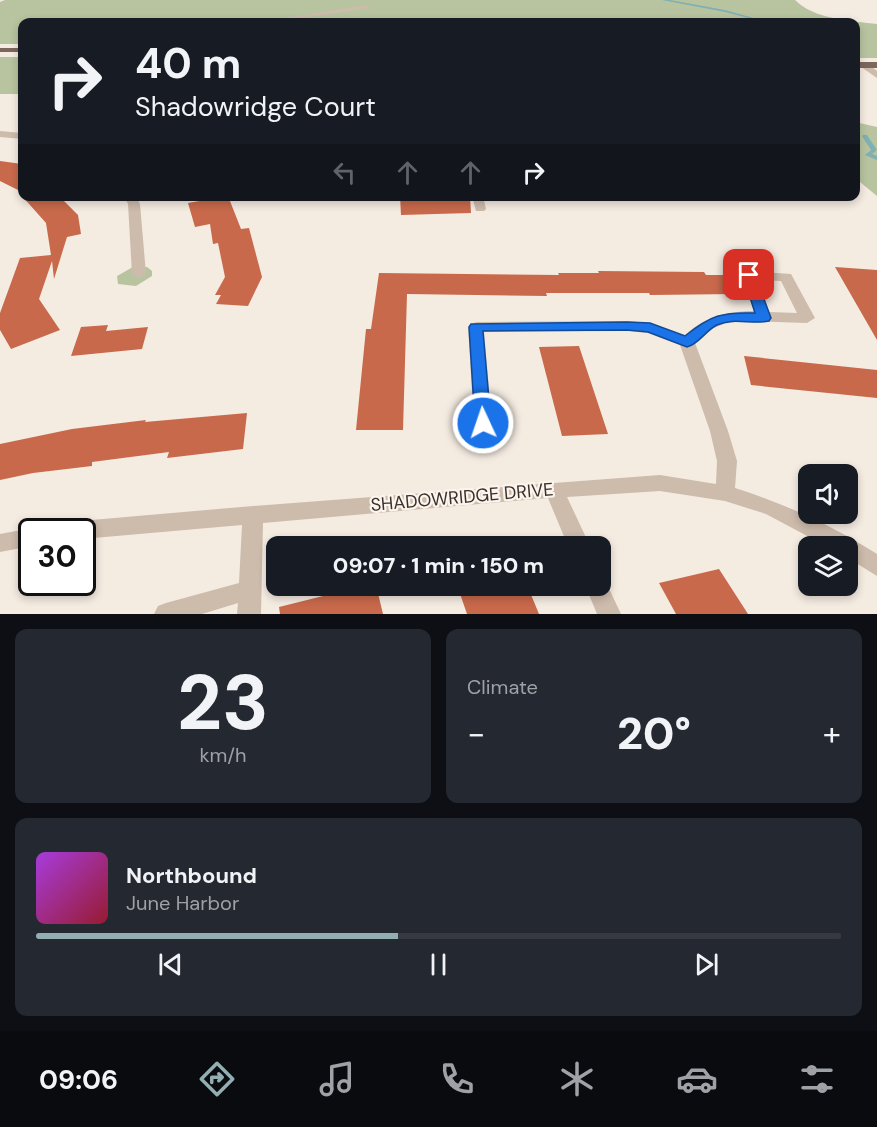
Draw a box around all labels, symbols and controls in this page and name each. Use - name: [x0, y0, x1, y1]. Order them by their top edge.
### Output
- text: 40 m: [135, 36, 241, 91]
- icon: right: [36, 42, 114, 120]
- text: Shadowridge Court: [135, 89, 376, 124]
- icon: left: [328, 156, 361, 189]
- icon: ahead: [391, 156, 424, 189]
- icon: ahead: [454, 156, 487, 189]
- icon: right: [517, 156, 550, 189]
- pin: [723, 249, 774, 300]
- icon: arrive: [732, 258, 765, 291]
- position arrow: [451, 391, 515, 455]
- map controls: [798, 464, 858, 596]
- button: sound: [798, 464, 858, 524]
- street label: SHADOWRIDGE DRIVE: [370, 477, 554, 517]
- speed limit sign: 30: [18, 518, 96, 596]
- button: layers: [798, 536, 858, 596]
- text: 09:07 · 1 min · 150 m: [333, 551, 544, 580]
- text: 23: [177, 652, 269, 753]
- text: Climate: [467, 674, 538, 700]
- text: 20°: [617, 704, 691, 763]
- text: −: [467, 712, 485, 755]
- text: +: [823, 712, 841, 755]
- text: km/h: [199, 742, 247, 768]
- text: Northbound: [126, 861, 257, 890]
- text: June Harbor: [126, 890, 239, 916]
- icon: previous: [154, 948, 187, 981]
- icon: pause: [422, 948, 455, 981]
- icon: next: [690, 948, 723, 981]
- icon: directions: [196, 1058, 238, 1100]
- icon: music: [316, 1058, 358, 1100]
- icon: phone: [436, 1058, 478, 1100]
- icon: climate: [556, 1058, 598, 1100]
- icon: car: [676, 1058, 718, 1100]
- icon: filters: [796, 1058, 838, 1100]
- text: 09:06: [39, 1062, 118, 1097]

